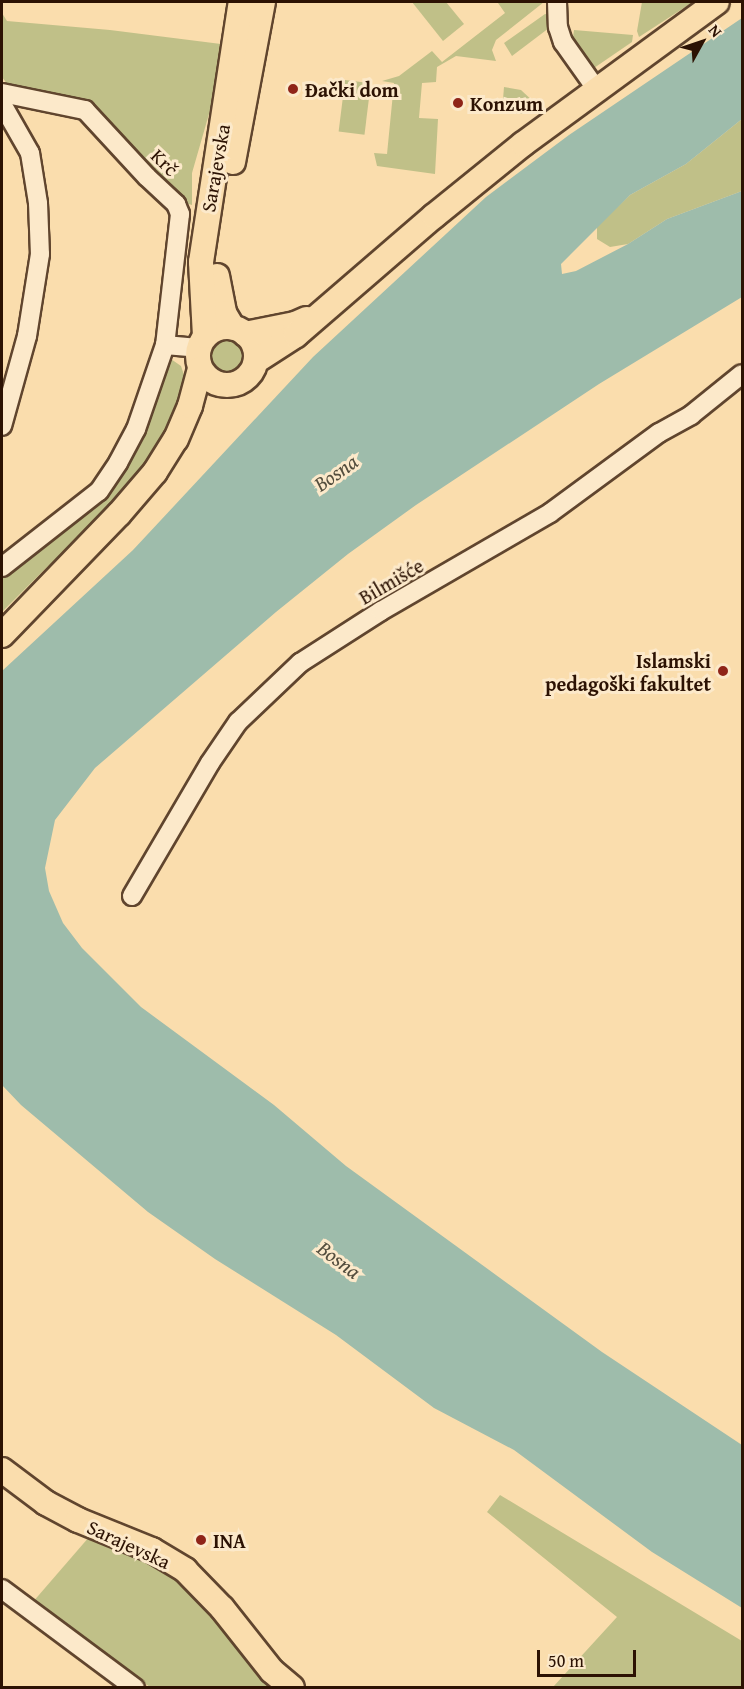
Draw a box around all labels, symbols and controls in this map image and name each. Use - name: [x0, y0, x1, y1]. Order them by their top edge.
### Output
- north arrow: [672, 12, 732, 72]
- text: N: [703, 19, 728, 42]
- place label: Đački dom: [305, 77, 399, 101]
- marker: Đački dom: [286, 82, 300, 96]
- place label: Konzum: [470, 91, 543, 115]
- marker: Konzum: [451, 96, 465, 110]
- street label: Sarajevska: [195, 122, 235, 214]
- street label: Krč: [146, 143, 184, 181]
- water label: Bosna: [309, 449, 363, 497]
- street label: Bilmišće: [354, 553, 428, 609]
- place label: Islamski pedagoški fakultet: [545, 648, 711, 695]
- marker: Islamski pedagoški fakultet: [716, 664, 730, 678]
- water label: Bosna: [312, 1236, 366, 1284]
- street label: Sarajevska: [84, 1514, 174, 1574]
- place label: INA: [213, 1528, 246, 1552]
- marker: INA: [194, 1533, 208, 1547]
- scale bar: [540, 1638, 639, 1676]
- text: 50 m: [548, 1647, 584, 1674]

